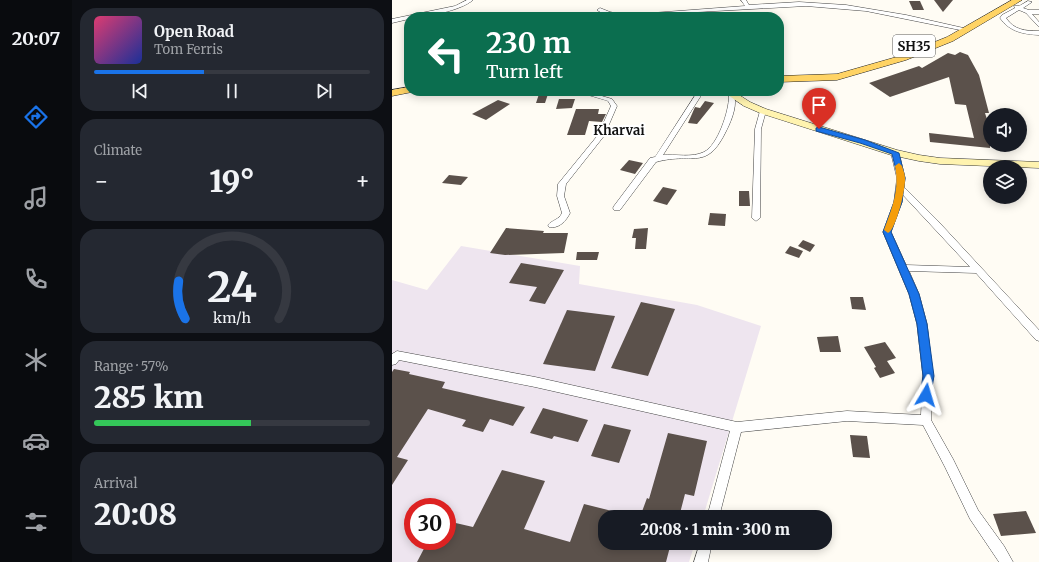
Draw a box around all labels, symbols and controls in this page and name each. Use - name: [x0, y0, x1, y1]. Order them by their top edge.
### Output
- text: Open Road: [154, 22, 234, 41]
- text: 230 m: [486, 25, 571, 61]
- text: 20:07: [12, 27, 60, 50]
- icon: left: [420, 28, 472, 80]
- road number: SH35: [893, 35, 935, 57]
- text: Tom Ferris: [154, 41, 223, 58]
- text: Turn left: [486, 60, 563, 83]
- icon: previous: [129, 80, 151, 102]
- icon: pause: [221, 80, 243, 102]
- icon: next: [313, 80, 335, 102]
- pin: [802, 88, 836, 129]
- icon: arrive: [808, 94, 830, 116]
- icon: directions: [22, 103, 50, 131]
- map controls: [983, 108, 1027, 204]
- button: sound: [983, 108, 1027, 152]
- district label: Kharvai: [593, 122, 645, 139]
- text: Climate: [94, 142, 142, 159]
- button: layers: [983, 160, 1027, 204]
- text: 19°: [209, 162, 255, 200]
- text: −: [94, 167, 109, 195]
- text: +: [355, 167, 370, 195]
- icon: music: [22, 184, 50, 212]
- text: 24: [207, 261, 257, 313]
- icon: phone: [22, 265, 50, 293]
- text: km/h: [213, 309, 251, 327]
- icon: climate: [22, 346, 50, 374]
- text: Range · 57%: [94, 358, 168, 375]
- position arrow: [905, 374, 947, 416]
- text: 285 km: [94, 378, 204, 416]
- icon: car: [22, 427, 50, 455]
- text: Arrival: [94, 475, 137, 492]
- text: 20:08: [94, 495, 177, 533]
- speed limit sign: 30: [404, 498, 456, 550]
- icon: filters: [22, 508, 50, 536]
- text: 20:08 · 1 min · 300 m: [640, 520, 790, 539]

